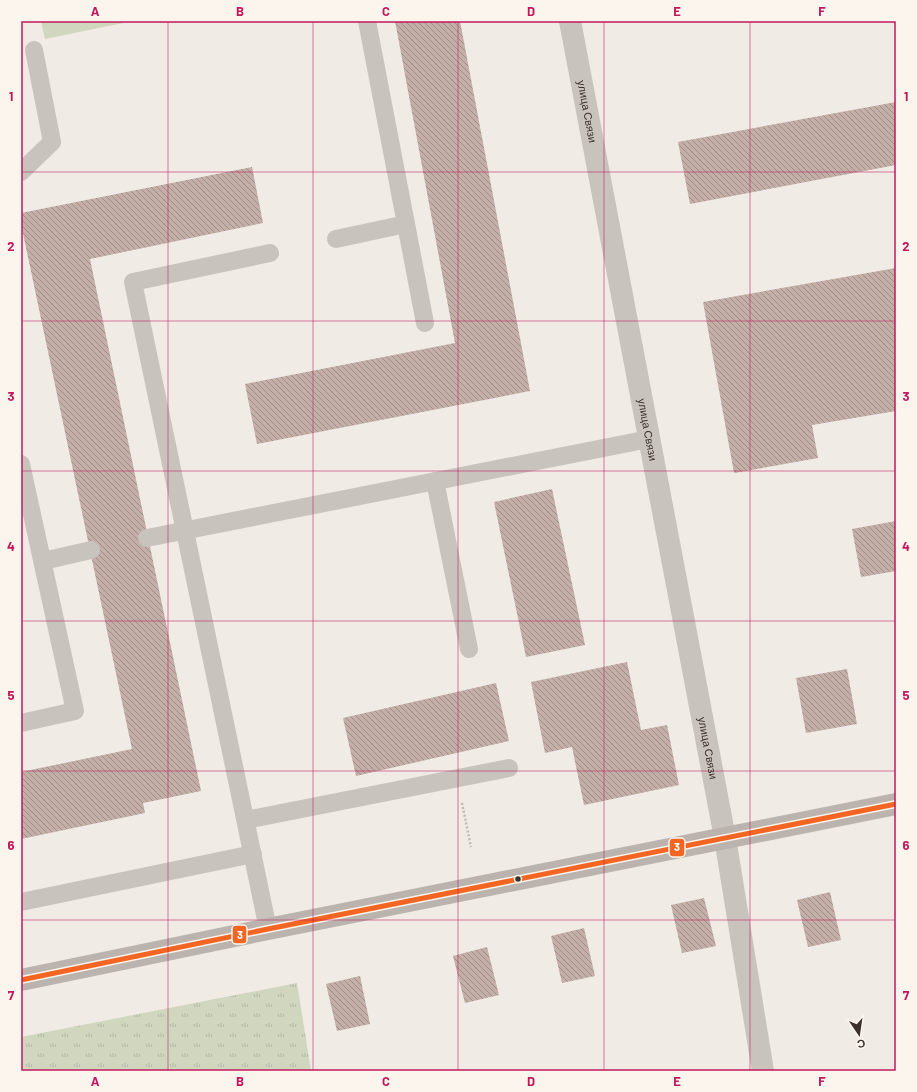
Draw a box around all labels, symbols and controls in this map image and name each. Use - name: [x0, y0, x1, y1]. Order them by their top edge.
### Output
- text: A: [91, 3, 100, 19]
- text: B: [236, 3, 244, 19]
- text: C: [382, 3, 390, 19]
- text: D: [527, 3, 535, 19]
- text: E: [673, 3, 681, 19]
- text: F: [818, 3, 826, 19]
- street label: улица Связи: [575, 79, 600, 144]
- text: 1: [9, 88, 13, 104]
- text: 1: [904, 88, 908, 104]
- text: 2: [7, 238, 15, 254]
- text: 2: [902, 238, 910, 254]
- text: 3: [7, 388, 15, 404]
- text: 3: [902, 388, 910, 404]
- street label: улица Связи: [636, 397, 660, 462]
- text: 4: [7, 538, 15, 554]
- text: 4: [902, 538, 910, 554]
- text: 5: [7, 687, 15, 703]
- text: 5: [902, 687, 910, 703]
- street label: улица Связи: [696, 716, 721, 780]
- text: 6: [8, 837, 15, 853]
- text: 6: [903, 837, 910, 853]
- line badge: 3: [669, 838, 685, 857]
- text: 3: [674, 840, 680, 853]
- unlabelled marker: [513, 874, 523, 884]
- line badge: 3: [232, 925, 247, 944]
- text: 3: [237, 928, 243, 941]
- text: 7: [8, 987, 15, 1003]
- text: 7: [903, 987, 910, 1003]
- north arrow: [839, 1014, 879, 1054]
- text: С: [856, 1037, 867, 1051]
- text: A: [91, 1073, 100, 1089]
- text: B: [236, 1073, 244, 1089]
- text: C: [382, 1073, 390, 1089]
- text: D: [527, 1073, 535, 1089]
- text: E: [673, 1073, 681, 1089]
- text: F: [818, 1073, 826, 1089]

